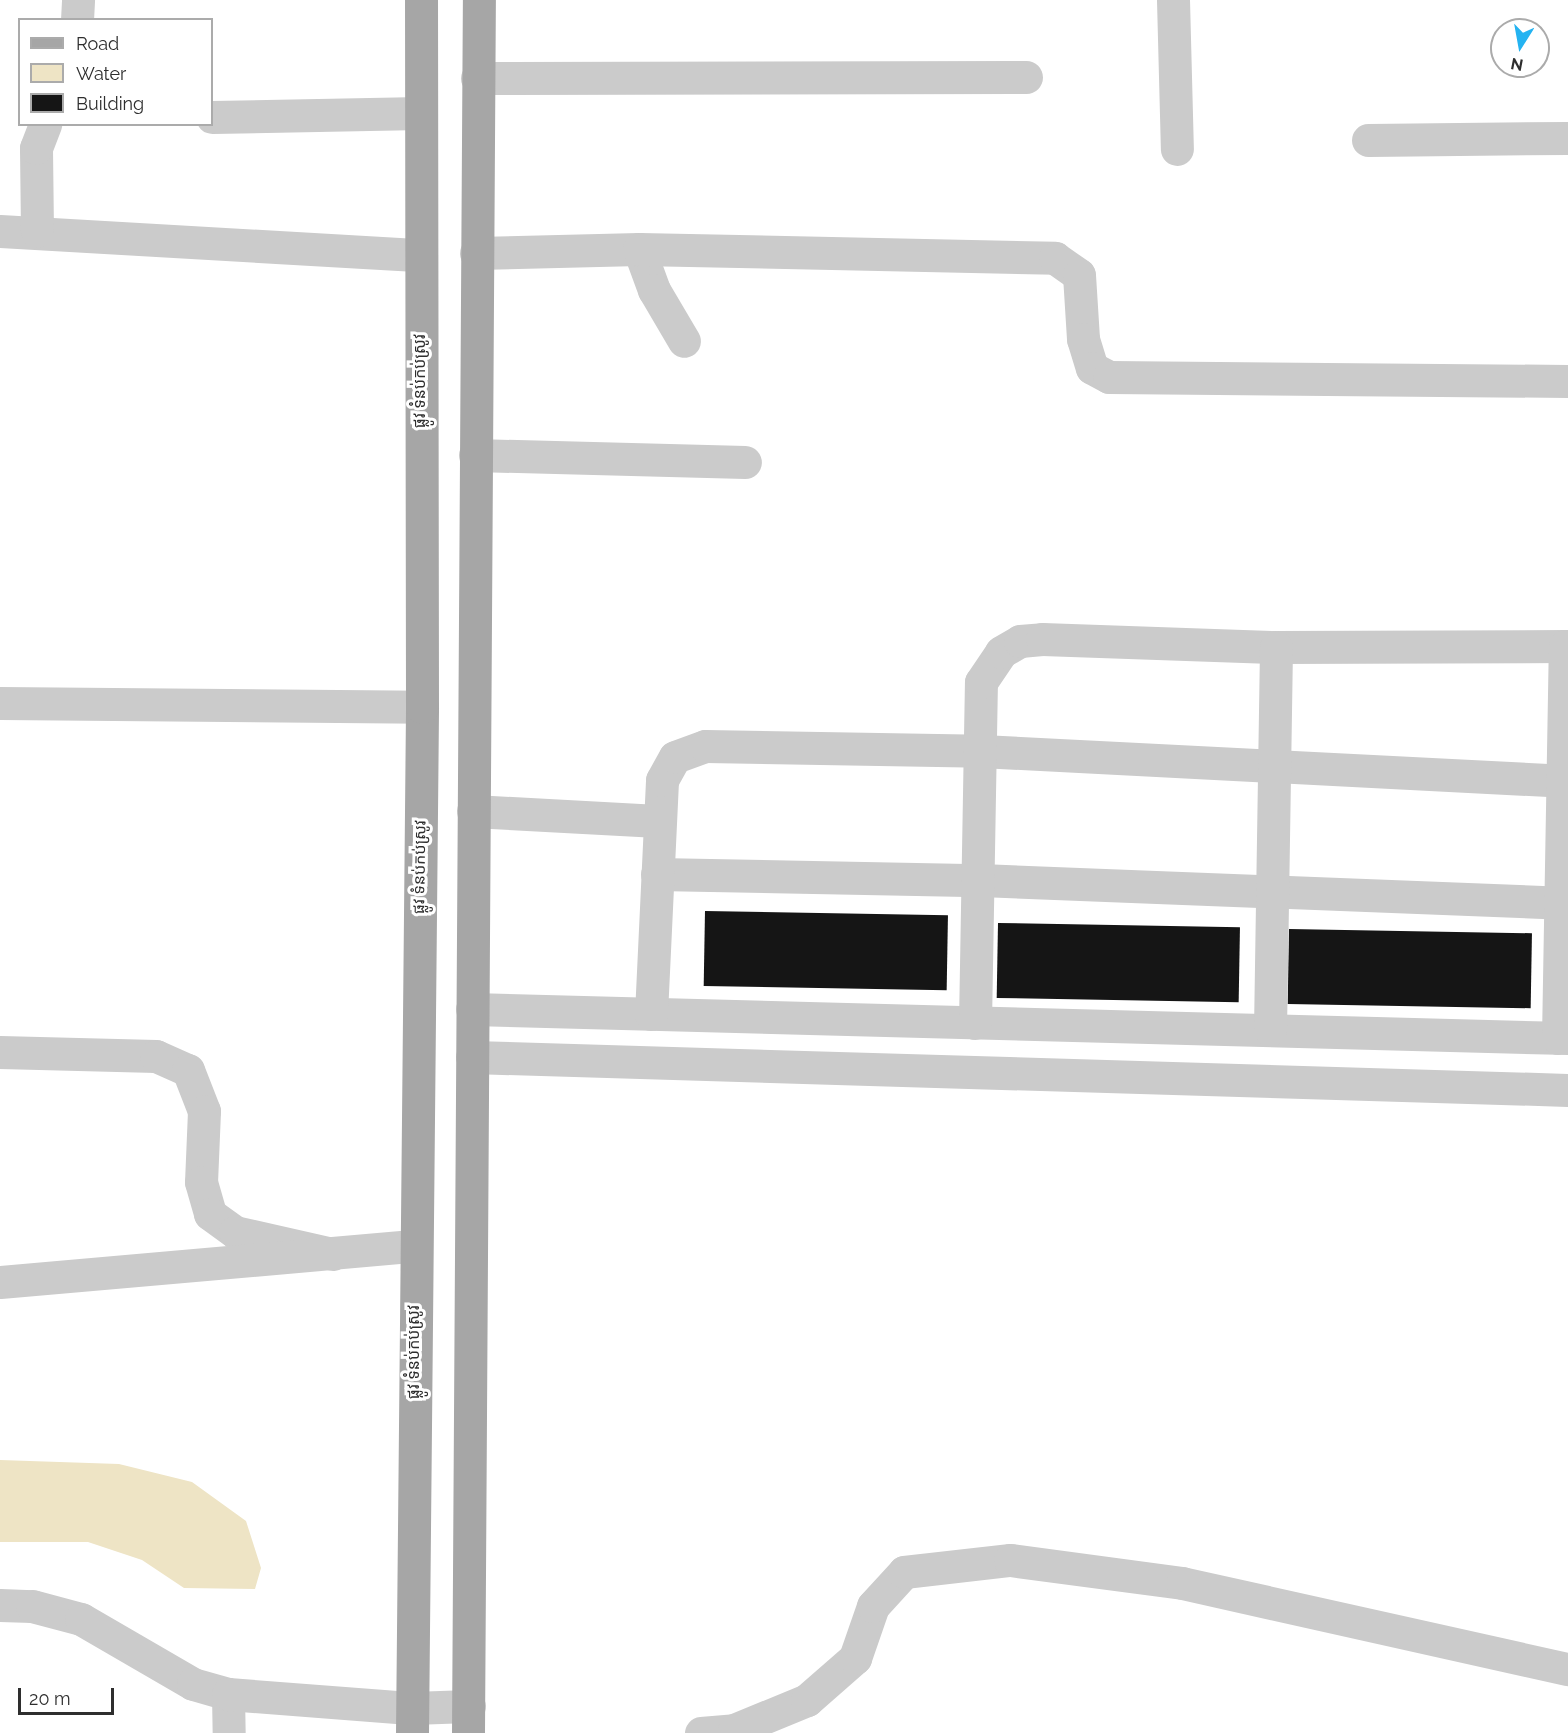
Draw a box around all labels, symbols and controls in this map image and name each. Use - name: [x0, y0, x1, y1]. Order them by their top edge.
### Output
- legend: [18, 18, 213, 126]
- north arrow: [1490, 18, 1550, 78]
- text: Road: [76, 33, 119, 54]
- text: N: [1509, 54, 1525, 75]
- text: Water: [76, 63, 126, 84]
- text: Building: [76, 93, 144, 114]
- street label: ផ្លូវ ទំនប់កប់ស្រូវ: [410, 334, 430, 428]
- street label: ផ្លូវ ទំនប់កប់ស្រូវ: [410, 820, 430, 914]
- street label: ផ្លូវ ទំនប់កប់ស្រូវ: [404, 1305, 424, 1399]
- scale bar: [21, 1676, 117, 1714]
- text: 20 m: [29, 1688, 71, 1709]

